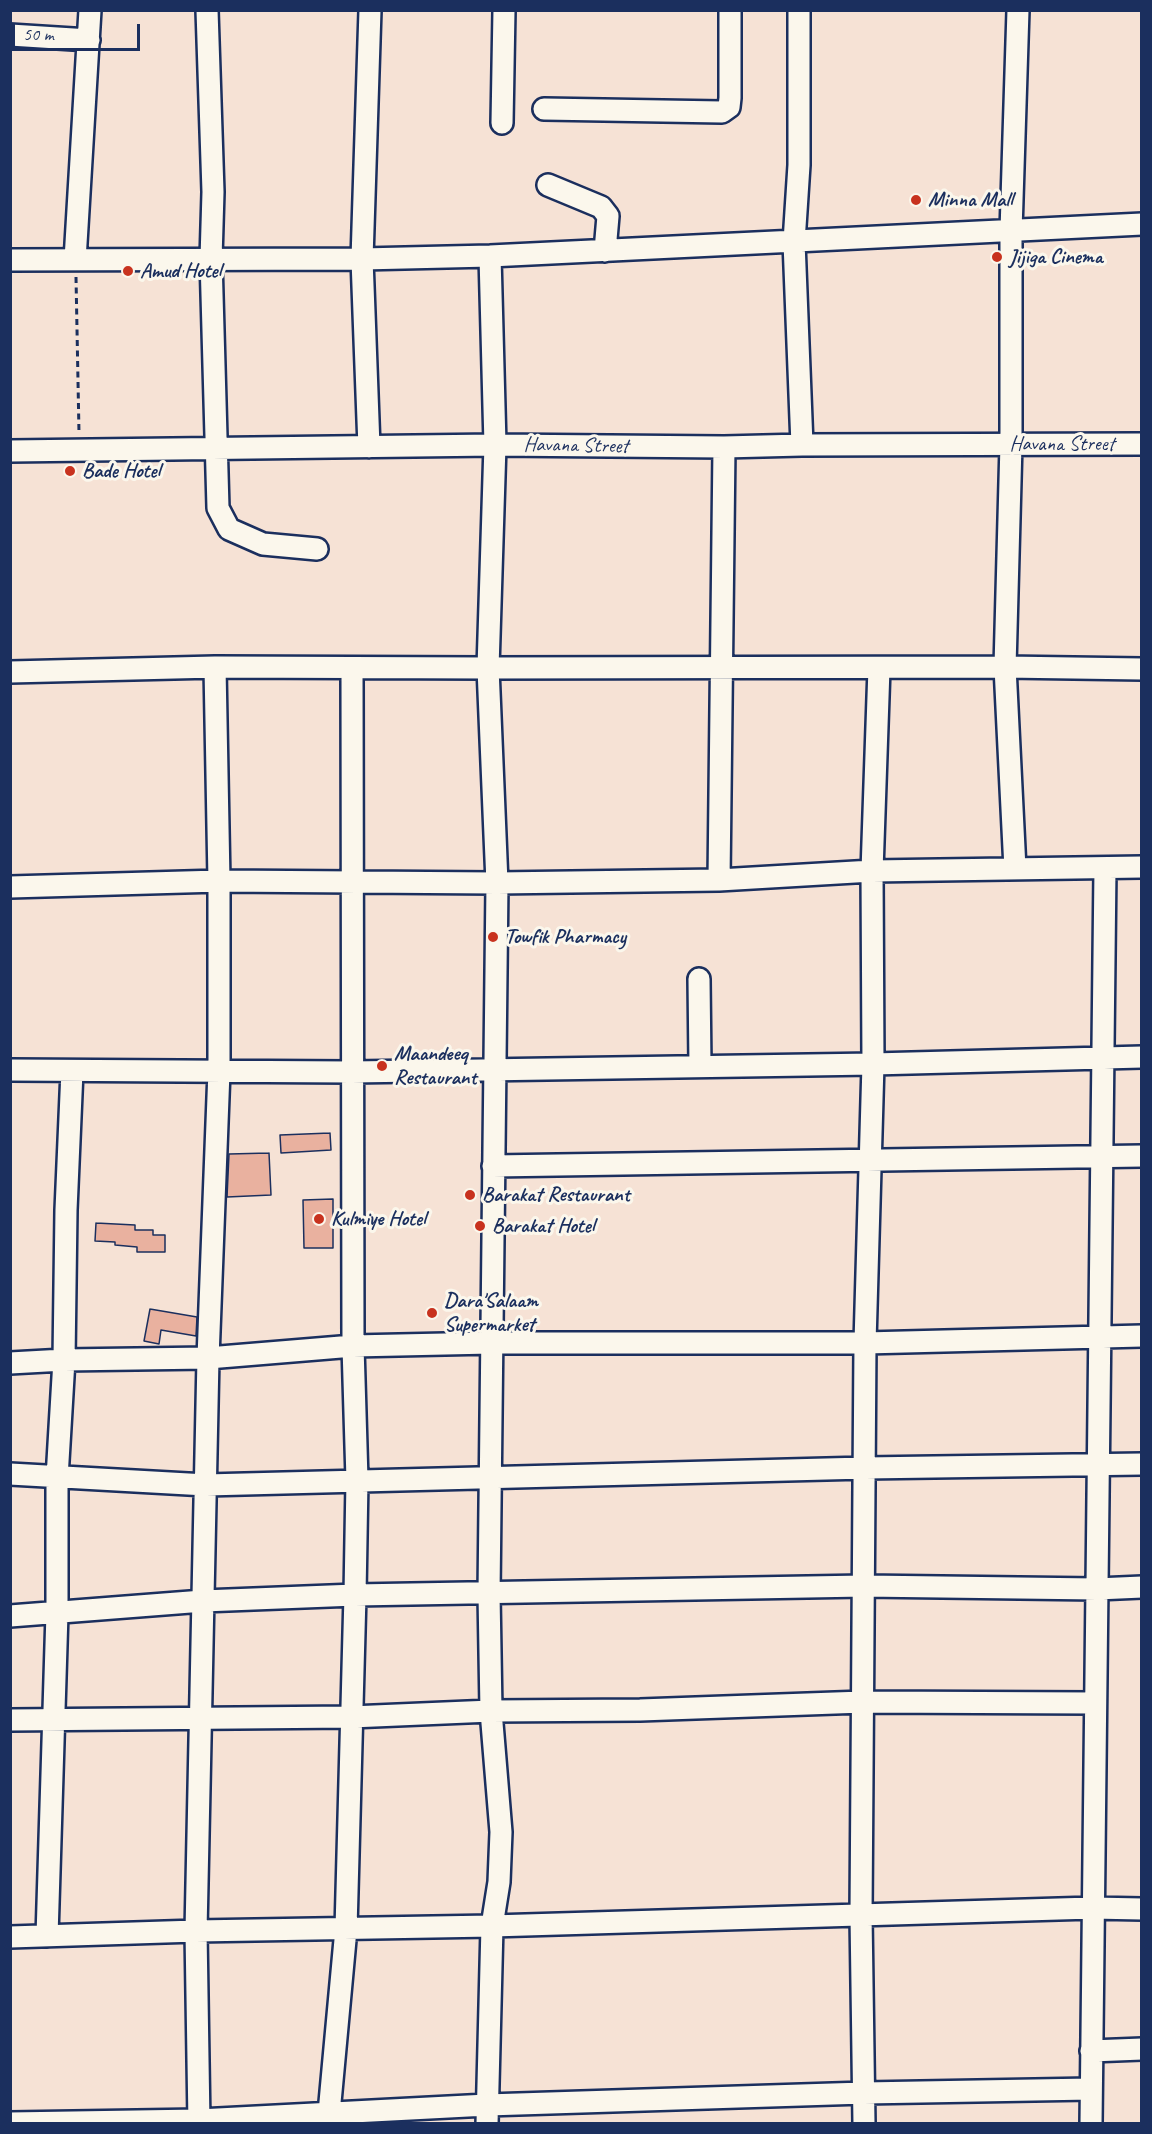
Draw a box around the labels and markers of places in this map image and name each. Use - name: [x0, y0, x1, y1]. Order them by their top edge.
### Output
- place label: Minna Mall: [928, 187, 1013, 213]
- marker: Minna Mall: [909, 193, 923, 207]
- place label: Jijiga Cinema: [1009, 244, 1102, 270]
- marker: Jijiga Cinema: [990, 250, 1004, 264]
- place label: Amud Hotel: [140, 258, 221, 284]
- marker: Amud Hotel: [121, 264, 135, 278]
- place label: Bade Hotel: [82, 458, 160, 484]
- marker: Bade Hotel: [63, 464, 77, 478]
- place label: Towfik Pharmacy: [505, 924, 626, 950]
- marker: Towfik Pharmacy: [486, 930, 500, 944]
- place label: Maandeeq Restaurant: [394, 1041, 476, 1091]
- marker: Maandeeq Restaurant: [375, 1059, 389, 1073]
- place label: Barakat Restaurant: [482, 1182, 630, 1208]
- marker: Barakat Restaurant: [463, 1188, 477, 1202]
- place label: Kulmiye Hotel: [331, 1206, 426, 1232]
- marker: Kulmiye Hotel: [312, 1212, 326, 1226]
- place label: Barakat Hotel: [492, 1213, 595, 1239]
- marker: Barakat Hotel: [473, 1219, 487, 1233]
- place label: Dara'Salaam Supermarket: [444, 1288, 538, 1338]
- marker: Dara'Salaam Supermarket: [425, 1306, 439, 1320]

